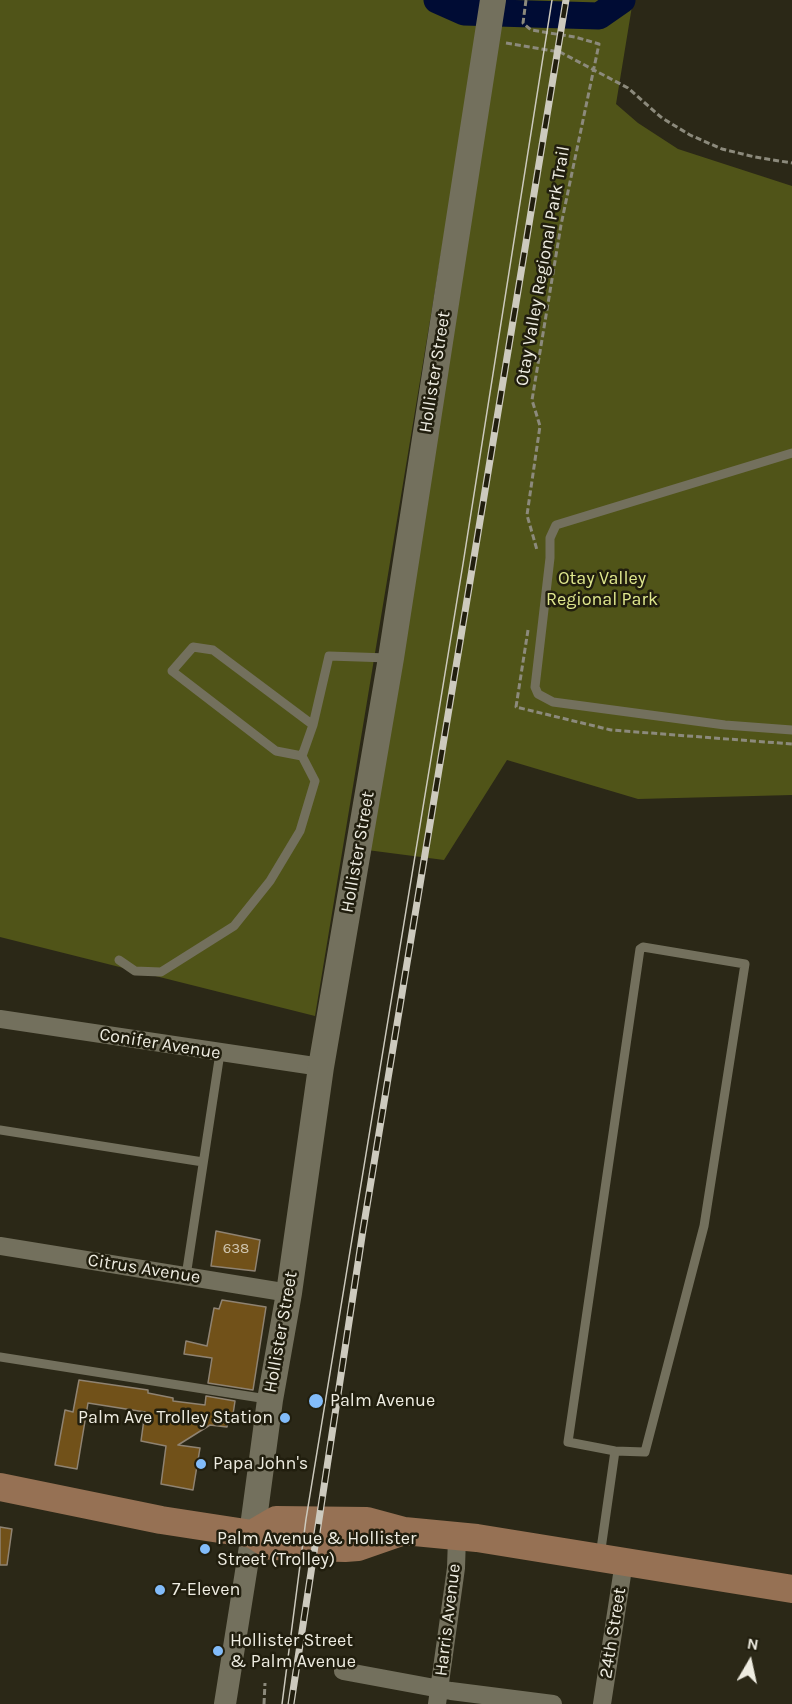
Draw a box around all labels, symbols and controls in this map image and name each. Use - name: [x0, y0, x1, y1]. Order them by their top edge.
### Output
- street label: Otay Valley Regional Park Trail: [511, 144, 575, 388]
- street label: Hollister Street: [415, 310, 455, 434]
- park label: Otay Valley Regional Park: [546, 568, 658, 610]
- street label: Hollister Street: [337, 790, 379, 914]
- street label: Conifer Avenue: [98, 1024, 222, 1064]
- house number: 638: [223, 1240, 249, 1258]
- street label: Citrus Avenue: [86, 1249, 202, 1289]
- street label: Hollister Street: [260, 1270, 302, 1394]
- place label: Palm Avenue: [330, 1390, 435, 1412]
- marker: Palm Avenue: [307, 1392, 325, 1410]
- place label: Palm Ave Trolley Station: [78, 1407, 273, 1429]
- marker: Palm Ave Trolley Station: [278, 1411, 292, 1425]
- place label: Papa John's: [213, 1453, 308, 1475]
- marker: Papa John's: [194, 1457, 208, 1471]
- place label: Palm Avenue & Hollister Street (Trolley): [217, 1528, 417, 1570]
- marker: Palm Avenue & Hollister Street (Trolley): [198, 1542, 212, 1556]
- street label: Harris Avenue: [430, 1562, 466, 1678]
- place label: 7-Eleven: [172, 1579, 240, 1601]
- marker: 7-Eleven: [153, 1583, 167, 1597]
- street label: 24th Street: [595, 1586, 631, 1680]
- place label: Hollister Street & Palm Avenue: [230, 1630, 356, 1672]
- north arrow: [720, 1632, 780, 1692]
- text: N: [746, 1633, 760, 1654]
- marker: Hollister Street & Palm Avenue: [211, 1644, 225, 1658]

